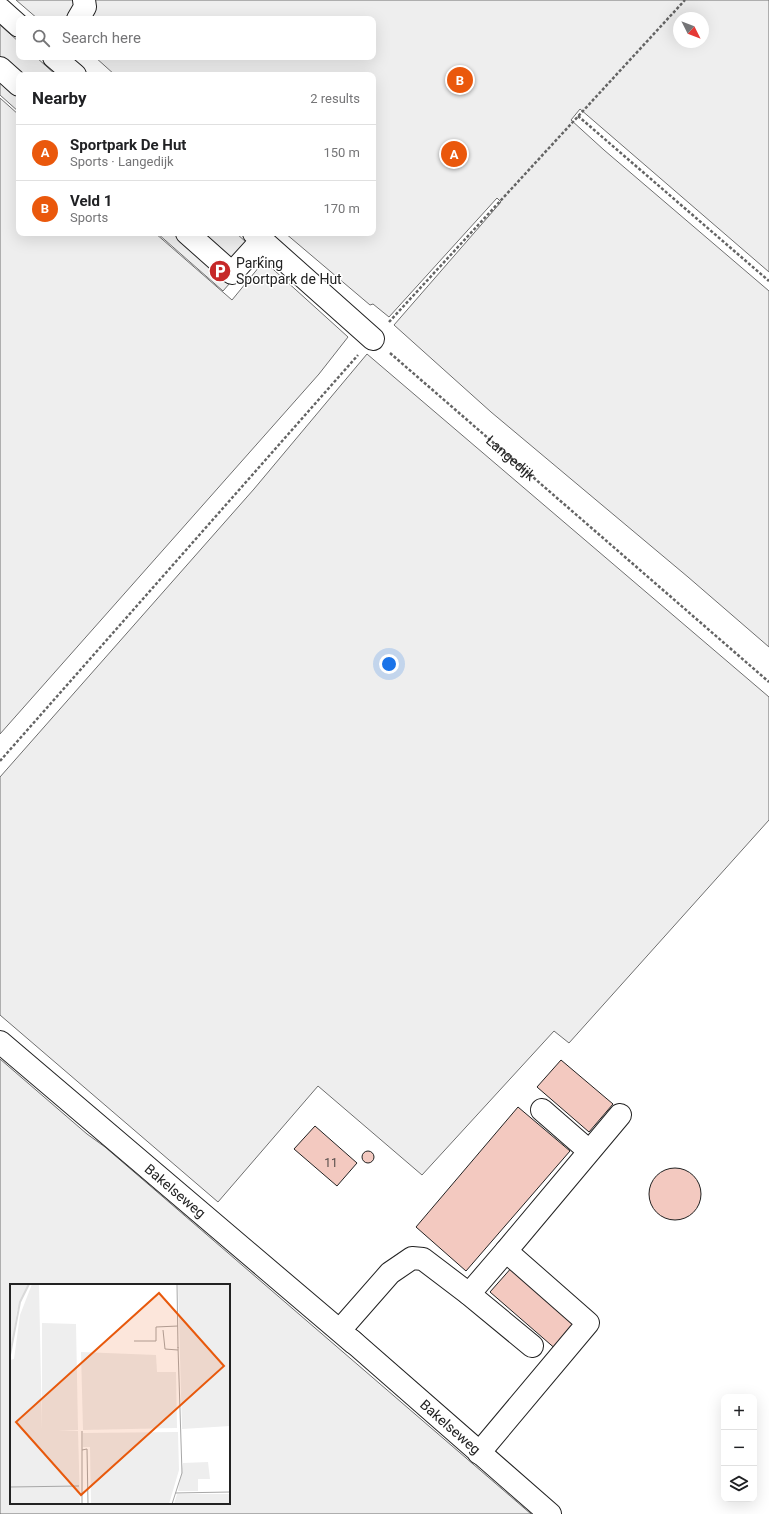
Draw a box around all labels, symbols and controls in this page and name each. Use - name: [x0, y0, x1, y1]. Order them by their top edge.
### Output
- north arrow: [673, 12, 709, 48]
- search box: [16, 16, 376, 60]
- icon: search: [30, 27, 52, 49]
- text: Search here: [62, 29, 141, 47]
- pin: B: [447, 65, 473, 95]
- text: Nearby: [32, 88, 87, 108]
- text: 2 results: [310, 91, 360, 106]
- text: Sportpark De Hut: [70, 136, 186, 154]
- pin: A: [441, 139, 467, 169]
- text: A: [41, 145, 49, 160]
- text: 150 m: [323, 145, 360, 160]
- text: Sports · Langedijk: [70, 154, 174, 169]
- text: Veld 1: [70, 192, 112, 210]
- text: B: [41, 201, 49, 216]
- text: 170 m: [323, 201, 360, 216]
- text: Sports: [70, 210, 108, 225]
- place label: Parking Sportpark de Hut: [236, 255, 342, 287]
- parking icon: Parking Sportpark de Hut: [207, 258, 233, 284]
- street label: Langedijk: [483, 432, 539, 484]
- your location: [379, 654, 399, 674]
- house number: 11: [324, 1156, 338, 1170]
- street label: Bakelseweg: [142, 1161, 209, 1221]
- inset map: [10, 1284, 230, 1504]
- map controls: [721, 1394, 757, 1502]
- button: +: [721, 1394, 757, 1430]
- street label: Bakelseweg: [417, 1396, 484, 1457]
- button: −: [721, 1430, 757, 1466]
- button: layers: [721, 1466, 757, 1502]

